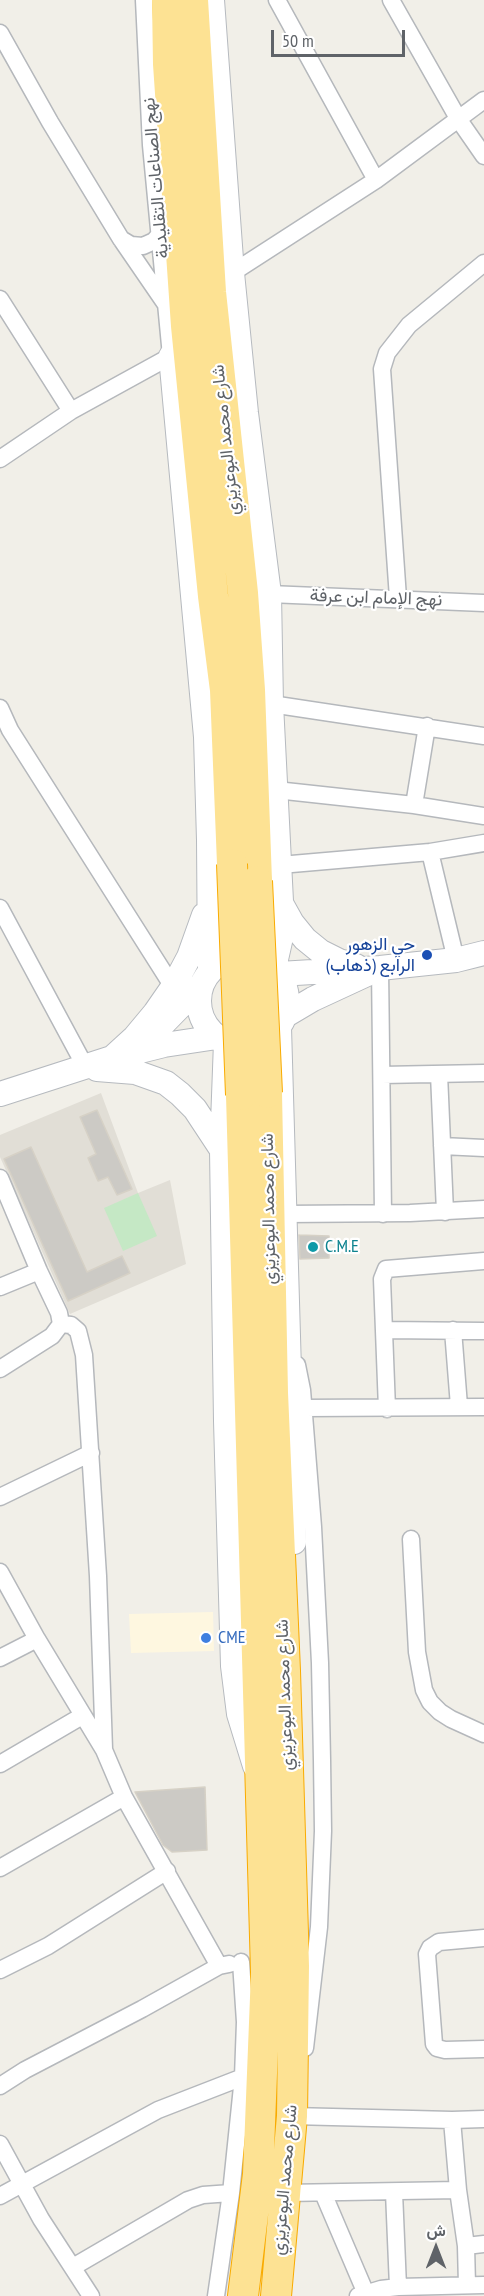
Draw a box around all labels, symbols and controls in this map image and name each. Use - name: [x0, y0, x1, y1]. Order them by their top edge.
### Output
- scale bar: [274, 18, 408, 56]
- text: 50 m: [282, 29, 314, 52]
- street label: نهج الصناعات التقليدية: [138, 97, 174, 259]
- street label: شارع محمد البوعزيزي: [207, 364, 245, 516]
- street label: نهج الإمام ابن عرفة: [309, 585, 443, 611]
- place label: حي الزهور الرابع (ذهاب): [326, 934, 415, 976]
- marker: حي الزهور الرابع (ذهاب): [420, 948, 434, 962]
- street label: شارع محمد البوعزيزي: [257, 1133, 281, 1285]
- place label: C.M.E: [325, 1236, 359, 1258]
- marker: C.M.E: [306, 1240, 320, 1254]
- street label: شارع محمد البوعزيزي: [272, 1619, 298, 1771]
- place label: CME: [218, 1627, 245, 1649]
- marker: CME: [199, 1631, 213, 1645]
- street label: شارع محمد البوعزيزي: [268, 2104, 302, 2256]
- north arrow: [406, 2218, 466, 2278]
- text: ش: [426, 2220, 446, 2240]

